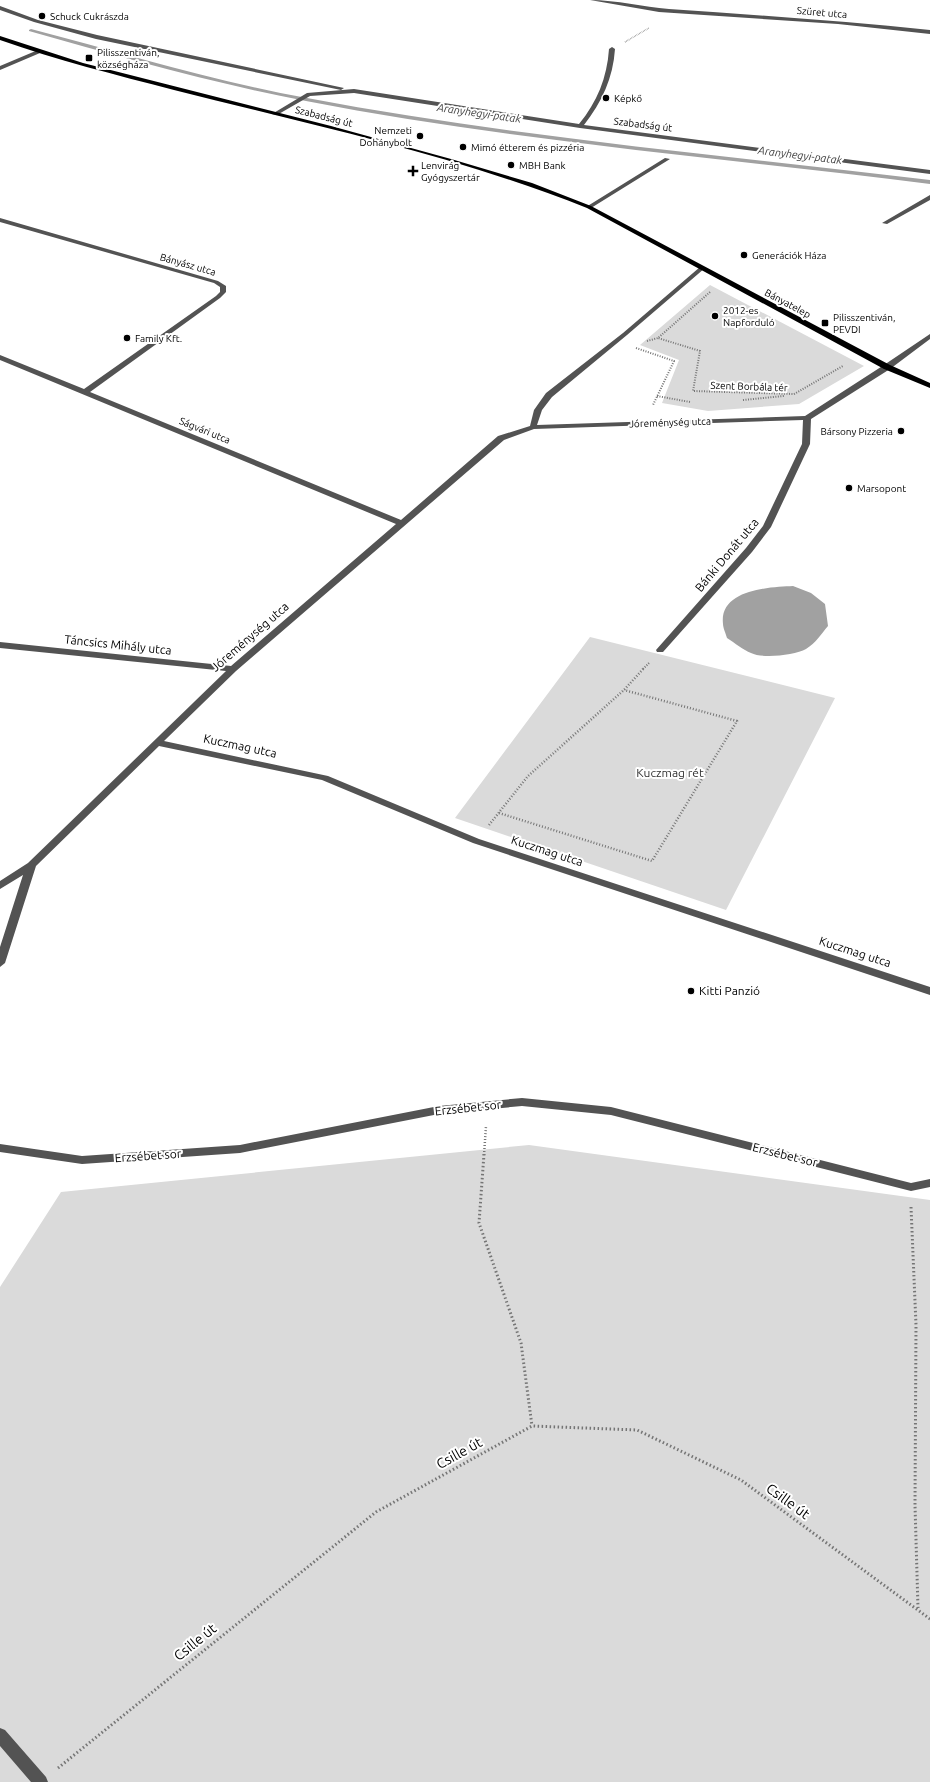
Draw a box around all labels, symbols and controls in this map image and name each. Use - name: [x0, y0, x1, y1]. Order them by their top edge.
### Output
- street label: Szüret utca: [796, 5, 848, 20]
- marker: Schuck Cukrászda: [37, 11, 47, 21]
- place label: Schuck Cukrászda: [50, 11, 129, 22]
- place label: Pilisszentiván, községháza: [97, 47, 159, 70]
- marker: Pilisszentiván, községháza: [84, 53, 94, 63]
- marker: Képkő: [601, 93, 611, 103]
- place label: Képkő: [614, 93, 642, 104]
- water label: Aranyhegyi-patak: [435, 101, 522, 125]
- street label: Szabadság út: [294, 104, 354, 129]
- street label: Szabadság út: [613, 115, 673, 134]
- place label: Nemzeti Dohánybolt: [360, 125, 412, 148]
- marker: Nemzeti Dohánybolt: [415, 131, 425, 141]
- marker: Mimó étterem és pizzéria: [458, 142, 468, 152]
- place label: Mimó étterem és pizzéria: [471, 142, 584, 153]
- water label: Aranyhegyi-patak: [756, 144, 843, 166]
- place label: Lenvirág Gyógyszertár: [421, 160, 480, 183]
- marker: MBH Bank: [506, 160, 516, 170]
- place label: MBH Bank: [519, 160, 566, 171]
- marker: Lenvirág Gyógyszertár: [408, 166, 418, 176]
- marker: Generációk Háza: [739, 250, 749, 260]
- place label: Generációk Háza: [752, 250, 826, 261]
- street label: Bányász utca: [159, 251, 217, 278]
- street label: Bányatelep: [763, 287, 813, 320]
- place label: 2012-es Napforduló: [723, 305, 775, 328]
- marker: 2012-es Napforduló: [710, 311, 720, 321]
- place label: Pilisszentiván, PEVDI: [833, 312, 895, 335]
- marker: Pilisszentiván, PEVDI: [820, 318, 830, 328]
- marker: Family Kft.: [122, 333, 132, 343]
- place label: Family Kft.: [135, 333, 182, 344]
- street label: Szent Borbála tér: [710, 380, 788, 393]
- street label: Ságvári utca: [178, 415, 232, 446]
- street label: Jóreménység utca: [629, 416, 711, 429]
- place label: Bársony Pizzeria: [820, 426, 893, 437]
- marker: Bársony Pizzeria: [896, 426, 906, 436]
- marker: Marsopont: [844, 483, 854, 493]
- place label: Marsopont: [857, 483, 906, 494]
- street label: Bánki Donát utca: [692, 515, 761, 594]
- street label: Jóreménység utca: [208, 599, 291, 674]
- street label: Táncsics Mihály utca: [64, 632, 172, 657]
- street label: Kuczmag utca: [202, 731, 278, 760]
- park label: Kuczmag rét: [636, 766, 704, 779]
- street label: Kuczmag utca: [510, 833, 585, 868]
- street label: Kuczmag utca: [818, 934, 893, 969]
- place label: Kitti Panzió: [699, 984, 760, 997]
- marker: Kitti Panzió: [686, 986, 696, 996]
- street label: Erzsébet sor: [434, 1098, 502, 1117]
- street label: Erzsébet sor: [751, 1140, 819, 1169]
- street label: Erzsébet sor: [114, 1147, 182, 1164]
- street label: Csille út: [433, 1434, 485, 1472]
- street label: Csille út: [763, 1480, 813, 1522]
- street label: Csille út: [171, 1620, 220, 1664]

